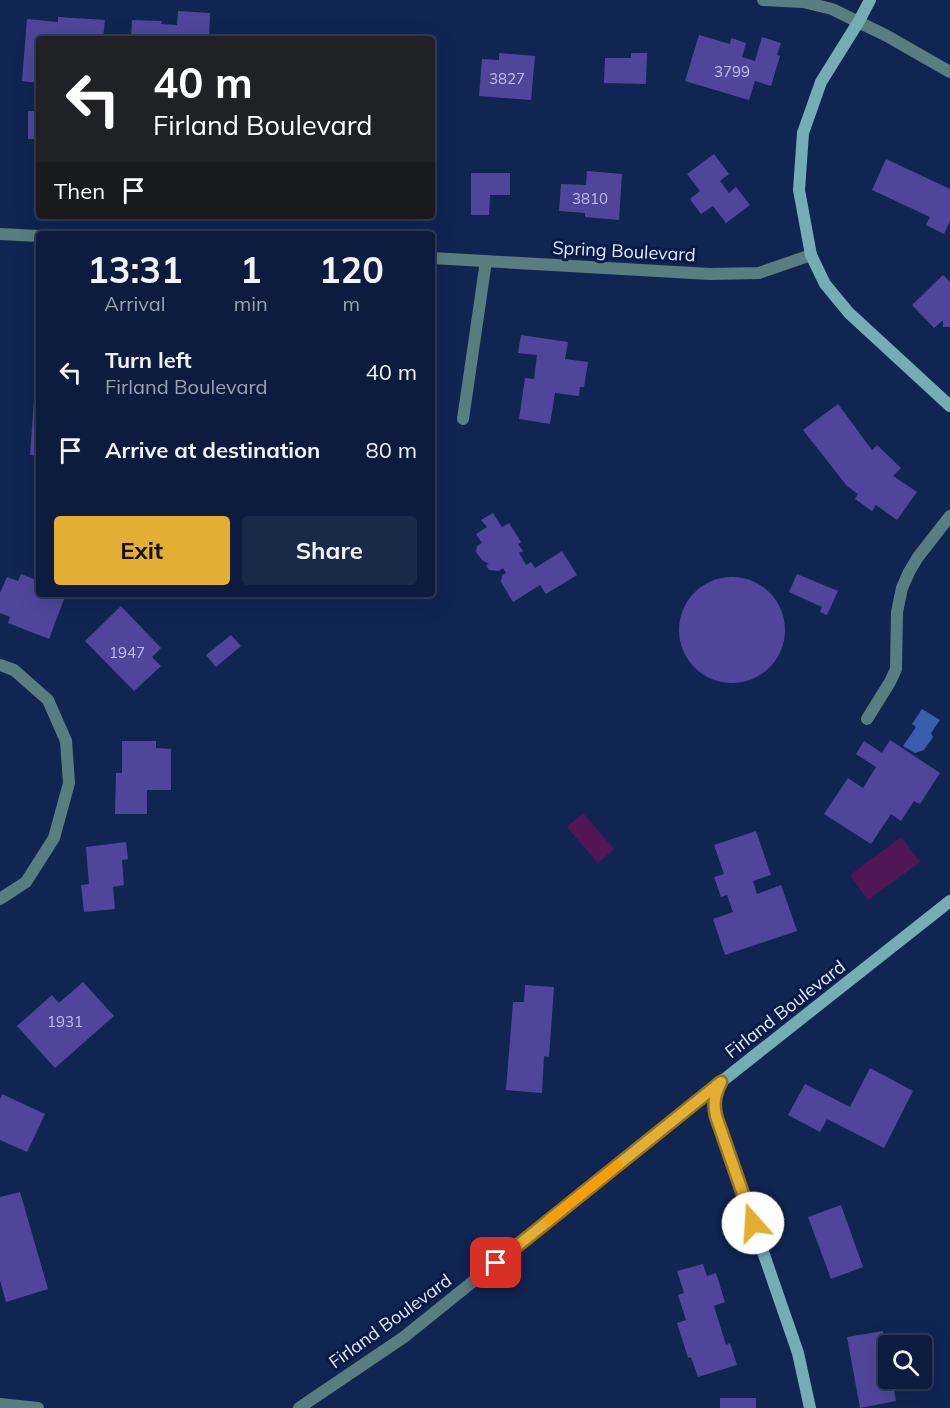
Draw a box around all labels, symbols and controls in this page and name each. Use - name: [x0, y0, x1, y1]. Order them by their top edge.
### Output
- text: 40 m: [153, 56, 253, 109]
- icon: left: [54, 60, 132, 138]
- house number: 3799: [714, 62, 750, 81]
- house number: 3827: [489, 69, 525, 88]
- text: Firland Boulevard: [153, 108, 373, 142]
- icon: arrive: [117, 174, 150, 207]
- text: Then: [54, 177, 105, 205]
- house number: 3810: [572, 189, 608, 208]
- street label: Spring Boulevard: [552, 236, 696, 266]
- text: 13:31: [87, 247, 183, 292]
- text: 1: [240, 247, 262, 292]
- text: 120: [319, 247, 384, 292]
- text: Arrival: [104, 291, 165, 316]
- text: min: [234, 291, 268, 316]
- text: m: [343, 291, 360, 316]
- text: Turn left: [105, 346, 192, 374]
- icon: left: [54, 356, 87, 389]
- text: 40 m: [366, 358, 417, 386]
- text: Firland Boulevard: [105, 374, 268, 399]
- icon: arrive: [54, 434, 87, 467]
- text: Arrive at destination: [105, 436, 320, 464]
- text: 80 m: [366, 436, 417, 464]
- button: Exit: [54, 516, 230, 585]
- button: Share: [242, 516, 417, 585]
- house number: 1947: [109, 643, 145, 662]
- street label: Firland Boulevard: [720, 955, 850, 1063]
- house number: 1931: [47, 1012, 83, 1031]
- position arrow: [721, 1191, 785, 1255]
- pin: [470, 1237, 521, 1288]
- icon: arrive: [479, 1246, 512, 1279]
- street label: Firland Boulevard: [324, 1269, 456, 1373]
- map controls: [878, 1335, 932, 1389]
- button: search: [878, 1335, 932, 1389]

